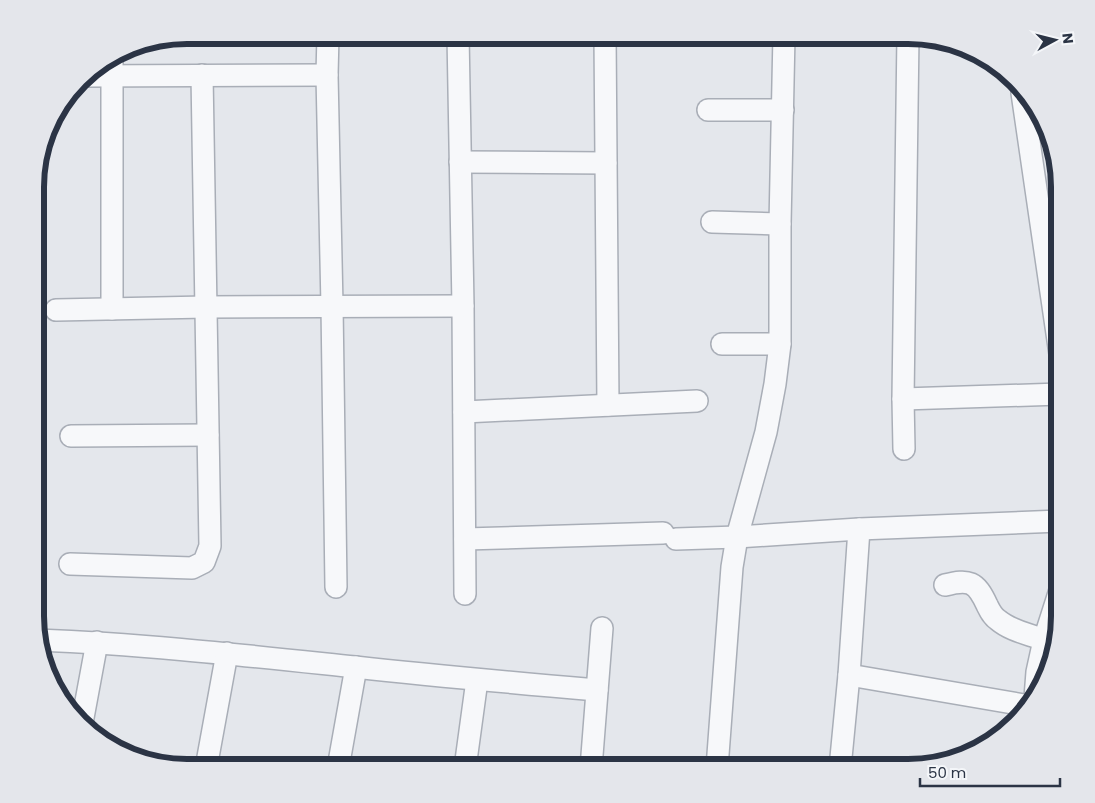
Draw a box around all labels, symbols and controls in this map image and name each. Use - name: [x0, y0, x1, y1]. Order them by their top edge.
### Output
- north arrow: [1030, 15, 1080, 65]
- text: N: [1057, 32, 1078, 45]
- scale bar: [920, 756, 1060, 788]
- text: 50 m: [928, 762, 966, 783]

